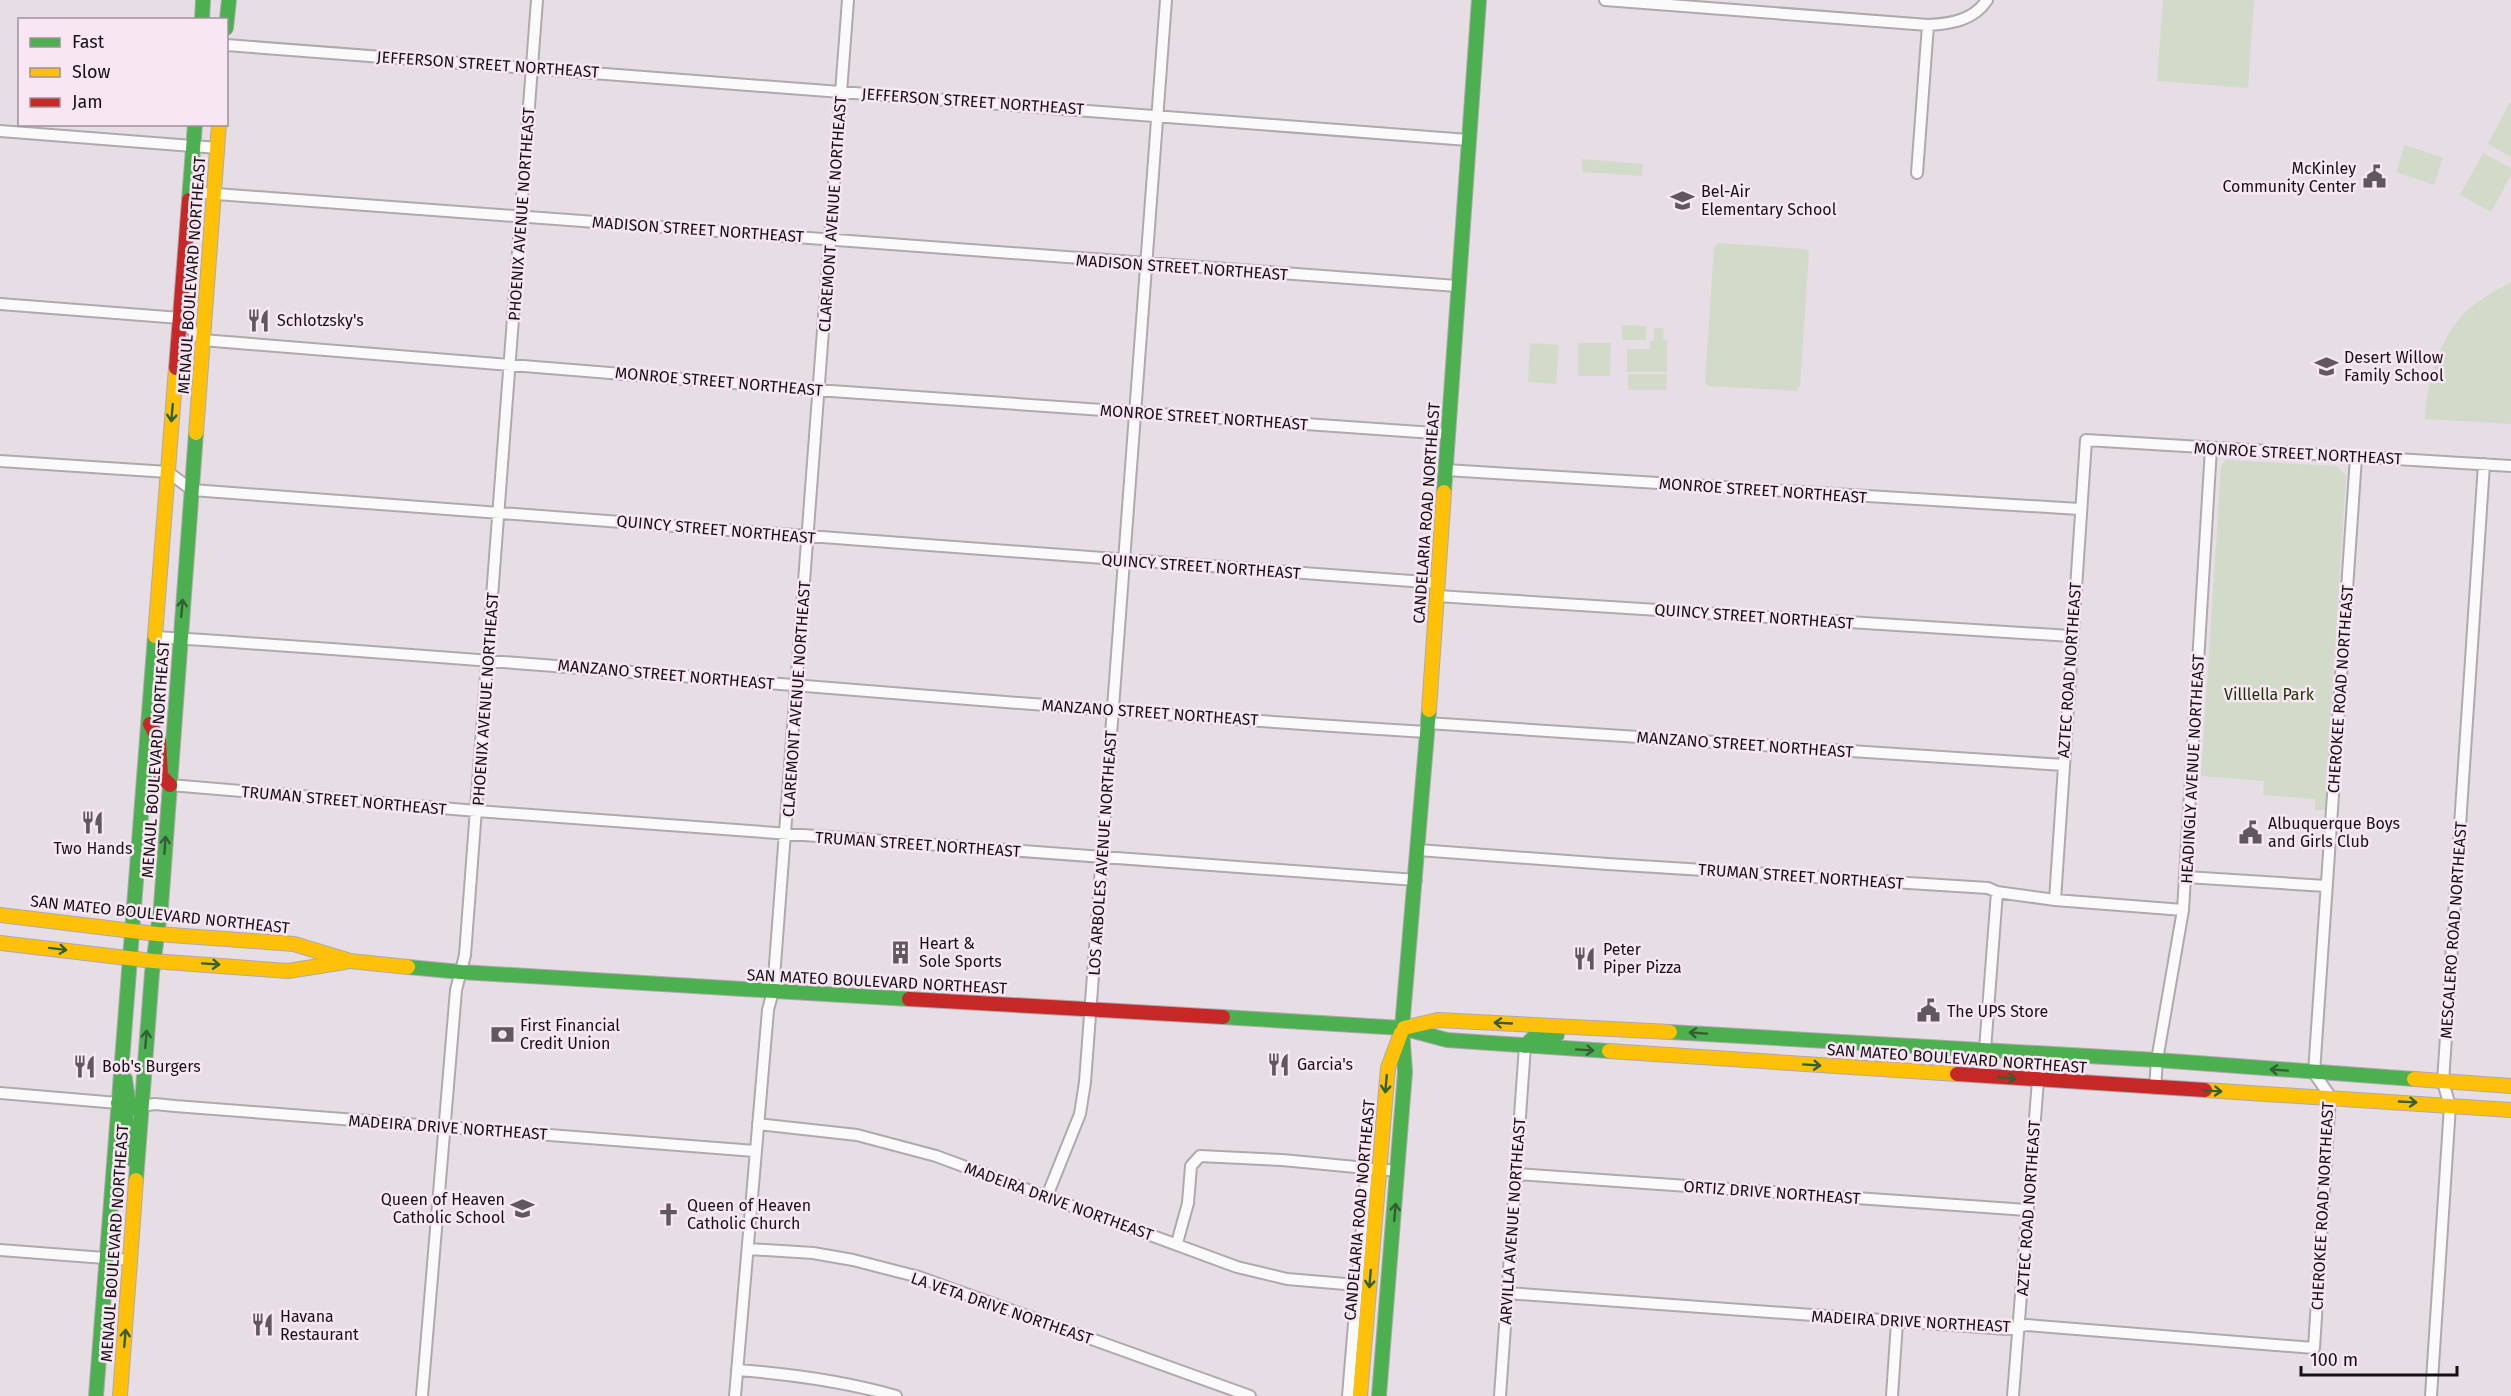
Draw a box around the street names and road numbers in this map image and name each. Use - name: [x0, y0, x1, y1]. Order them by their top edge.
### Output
- street label: JEFFERSON STREET NORTHEAST: [376, 47, 601, 82]
- street label: JEFFERSON STREET NORTHEAST: [861, 84, 1086, 119]
- street label: CLAREMONT AVENUE NORTHEAST: [815, 95, 850, 333]
- street label: PHOENIX AVENUE NORTHEAST: [505, 106, 538, 321]
- street label: MENAUL BOULEVARD NORTHEAST: [174, 155, 209, 395]
- street label: MADISON STREET NORTHEAST: [591, 213, 805, 246]
- street label: MADISON STREET NORTHEAST: [1075, 251, 1289, 284]
- street label: MONROE STREET NORTHEAST: [614, 363, 824, 400]
- street label: MONROE STREET NORTHEAST: [1099, 401, 1309, 434]
- street label: CANDELARIA ROAD NORTHEAST: [1409, 401, 1444, 624]
- street label: MONROE STREET NORTHEAST: [2193, 439, 2403, 468]
- street label: MONROE STREET NORTHEAST: [1658, 474, 1868, 507]
- street label: QUINCY STREET NORTHEAST: [616, 511, 817, 548]
- street label: QUINCY STREET NORTHEAST: [1101, 550, 1302, 583]
- street label: CLAREMONT AVENUE NORTHEAST: [779, 580, 814, 818]
- street label: AZTEC ROAD NORTHEAST: [2054, 581, 2085, 759]
- street label: CHEROKEE ROAD NORTHEAST: [2324, 583, 2357, 794]
- street label: PHOENIX AVENUE NORTHEAST: [469, 591, 502, 806]
- street label: QUINCY STREET NORTHEAST: [1654, 600, 1855, 633]
- street label: MENAUL BOULEVARD NORTHEAST: [138, 639, 173, 879]
- street label: HEADINGLY AVENUE NORTHEAST: [2177, 653, 2208, 884]
- street label: MANZANO STREET NORTHEAST: [557, 656, 776, 693]
- street label: MANZANO STREET NORTHEAST: [1041, 695, 1260, 730]
- street label: MANZANO STREET NORTHEAST: [1636, 727, 1855, 762]
- street label: LOS ARBOLES AVENUE NORTHEAST: [1084, 729, 1121, 976]
- street label: TRUMAN STREET NORTHEAST: [240, 782, 448, 819]
- street label: MESCALERO ROAD NORTHEAST: [2436, 820, 2471, 1039]
- street label: TRUMAN STREET NORTHEAST: [815, 828, 1022, 861]
- street label: TRUMAN STREET NORTHEAST: [1698, 860, 1905, 893]
- street label: SAN MATEO BOULEVARD NORTHEAST: [29, 891, 291, 938]
- street label: SAN MATEO BOULEVARD NORTHEAST: [746, 965, 1008, 998]
- street label: SAN MATEO BOULEVARD NORTHEAST: [1826, 1040, 2088, 1077]
- street label: CANDELARIA ROAD NORTHEAST: [1340, 1098, 1379, 1321]
- street label: CHEROKEE ROAD NORTHEAST: [2308, 1101, 2337, 1311]
- street label: MADEIRA DRIVE NORTHEAST: [348, 1111, 549, 1144]
- street label: ARVILLA AVENUE NORTHEAST: [1496, 1116, 1529, 1325]
- street label: AZTEC ROAD NORTHEAST: [2013, 1119, 2044, 1297]
- street label: MENAUL BOULEVARD NORTHEAST: [97, 1123, 132, 1363]
- street label: MADEIRA DRIVE NORTHEAST: [962, 1158, 1157, 1245]
- street label: ORTIZ DRIVE NORTHEAST: [1683, 1177, 1862, 1208]
- street label: LA VETA DRIVE NORTHEAST: [908, 1268, 1096, 1349]
- street label: MADEIRA DRIVE NORTHEAST: [1811, 1307, 2012, 1336]

